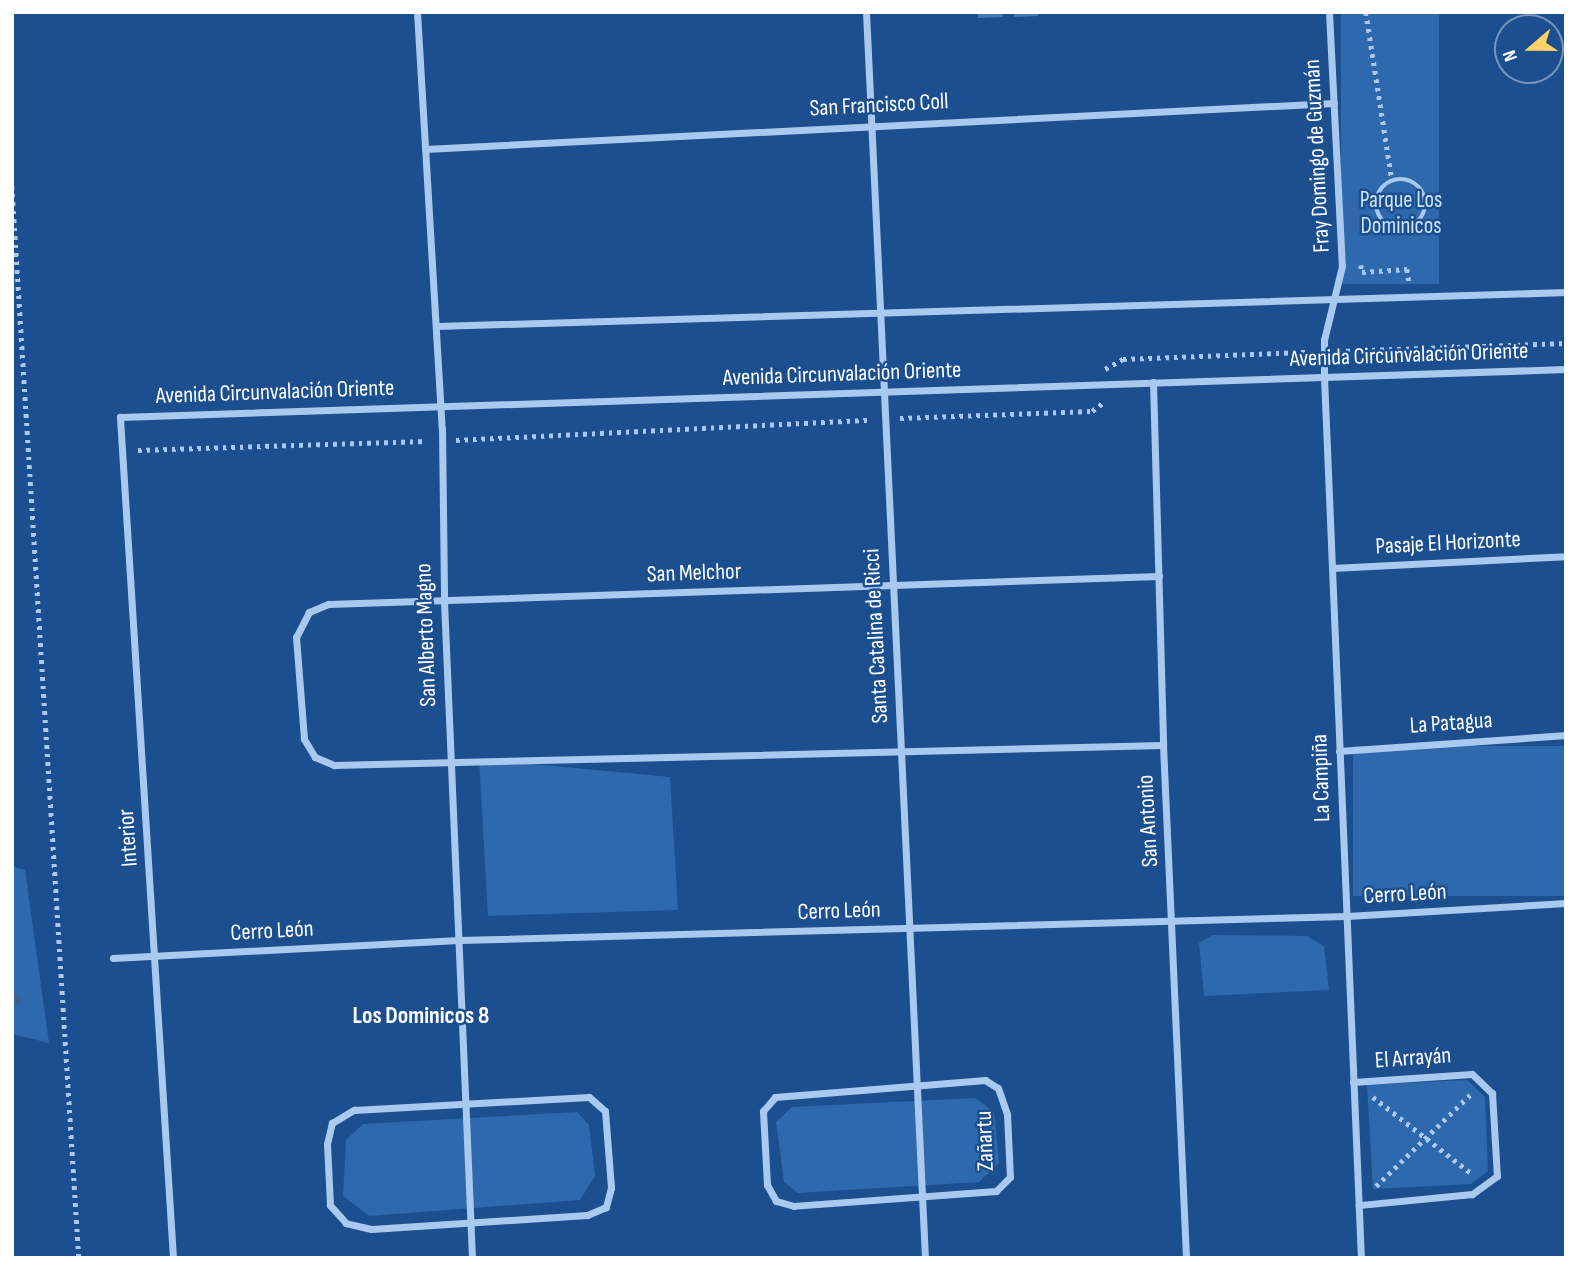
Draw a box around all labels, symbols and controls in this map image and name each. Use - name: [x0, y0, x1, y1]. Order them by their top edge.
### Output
- north arrow: [1494, 14, 1564, 84]
- text: N: [1498, 47, 1523, 64]
- street label: Fray Domingo de Guzmán: [1298, 59, 1336, 253]
- street label: San Francisco Coll: [809, 88, 949, 122]
- park label: Parque Los Dominicos: [1360, 186, 1442, 240]
- street label: Avenida Circunvalación Oriente: [1289, 337, 1529, 373]
- street label: Avenida Circunvalación Oriente: [722, 356, 962, 392]
- street label: Avenida Circunvalación Oriente: [155, 374, 395, 410]
- street label: Pasaje El Horizonte: [1375, 525, 1521, 561]
- street label: Santa Catalina de Ricci: [858, 548, 894, 724]
- street label: San Melchor: [646, 558, 742, 588]
- street label: San Alberto Magno: [410, 563, 442, 707]
- street label: La Patagua: [1409, 706, 1493, 740]
- street label: La Campiña: [1306, 734, 1336, 822]
- street label: San Antonio: [1132, 774, 1164, 868]
- street label: Interior: [112, 808, 144, 868]
- street label: Cerro León: [1363, 878, 1447, 910]
- street label: Cerro León: [797, 896, 881, 926]
- street label: Cerro León: [230, 915, 314, 947]
- district label: Los Dominicos 8: [353, 1002, 489, 1030]
- street label: El Arrayán: [1374, 1042, 1452, 1074]
- street label: Zañartu: [970, 1110, 1000, 1172]

